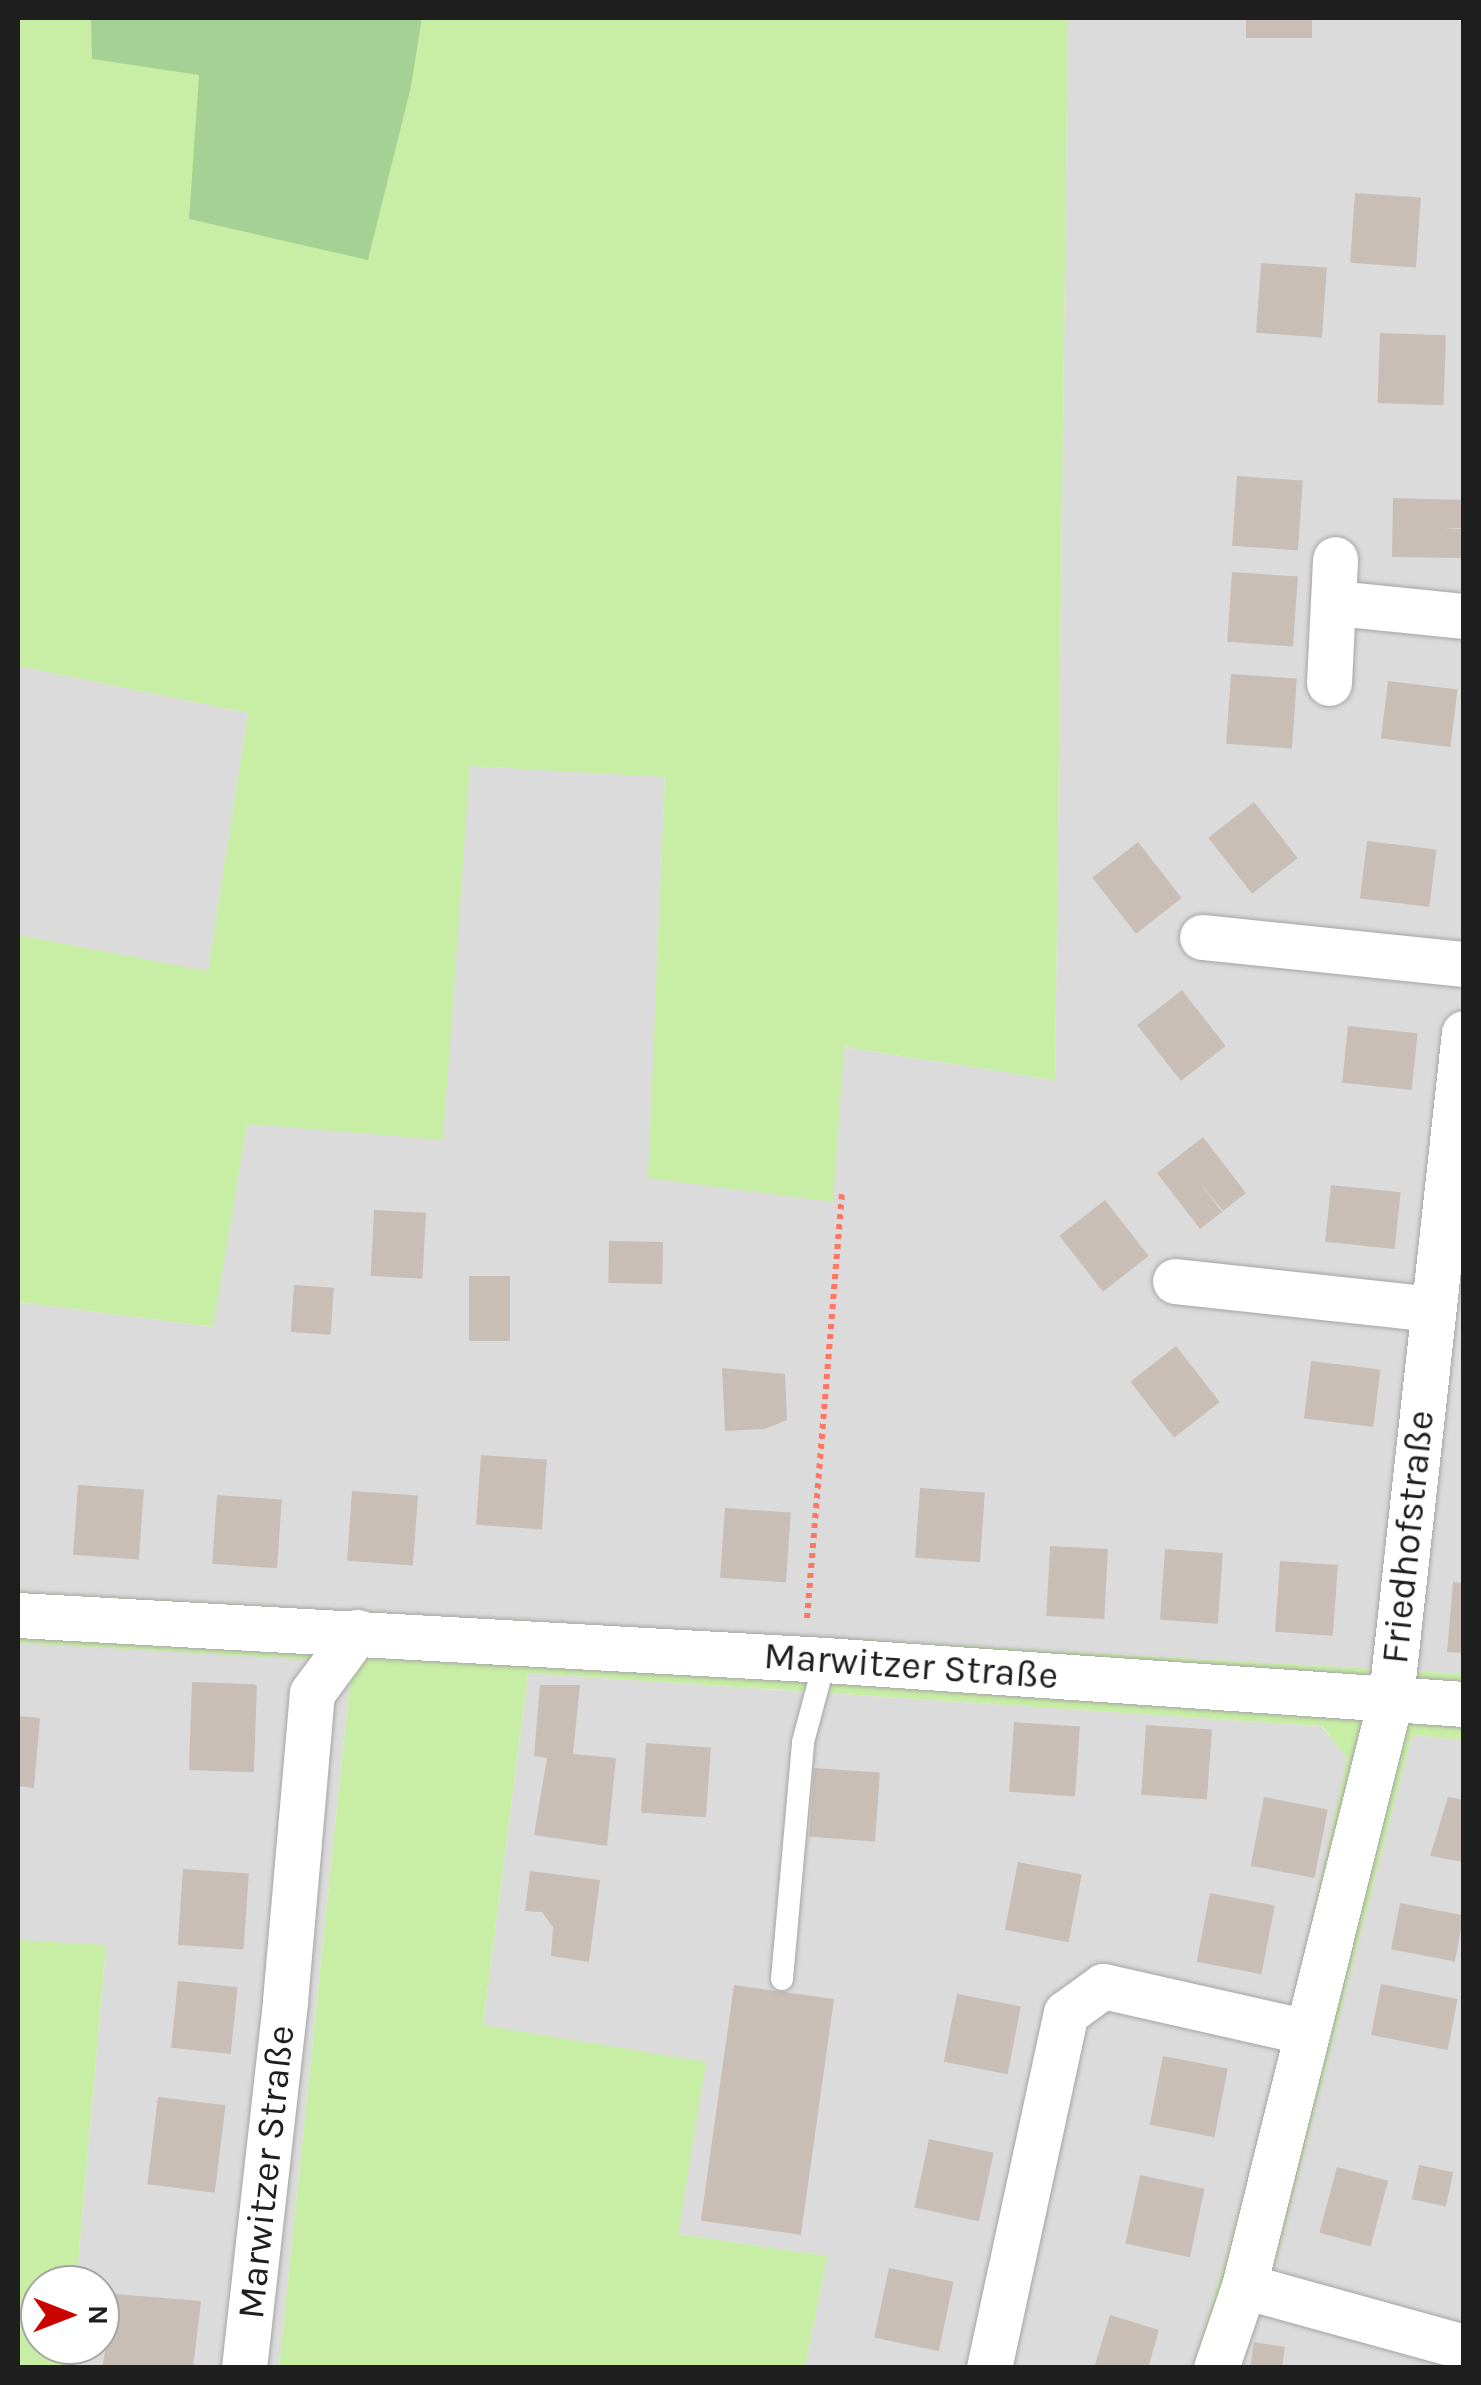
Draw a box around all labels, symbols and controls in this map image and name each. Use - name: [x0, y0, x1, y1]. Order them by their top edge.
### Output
- street label: Friedhofstraße: [1372, 1408, 1444, 1666]
- street label: Marwitzer Straße: [762, 1633, 1060, 1699]
- street label: Marwitzer Straße: [228, 2023, 304, 2321]
- north arrow: [20, 2265, 120, 2365]
- text: N: [82, 2305, 115, 2325]

